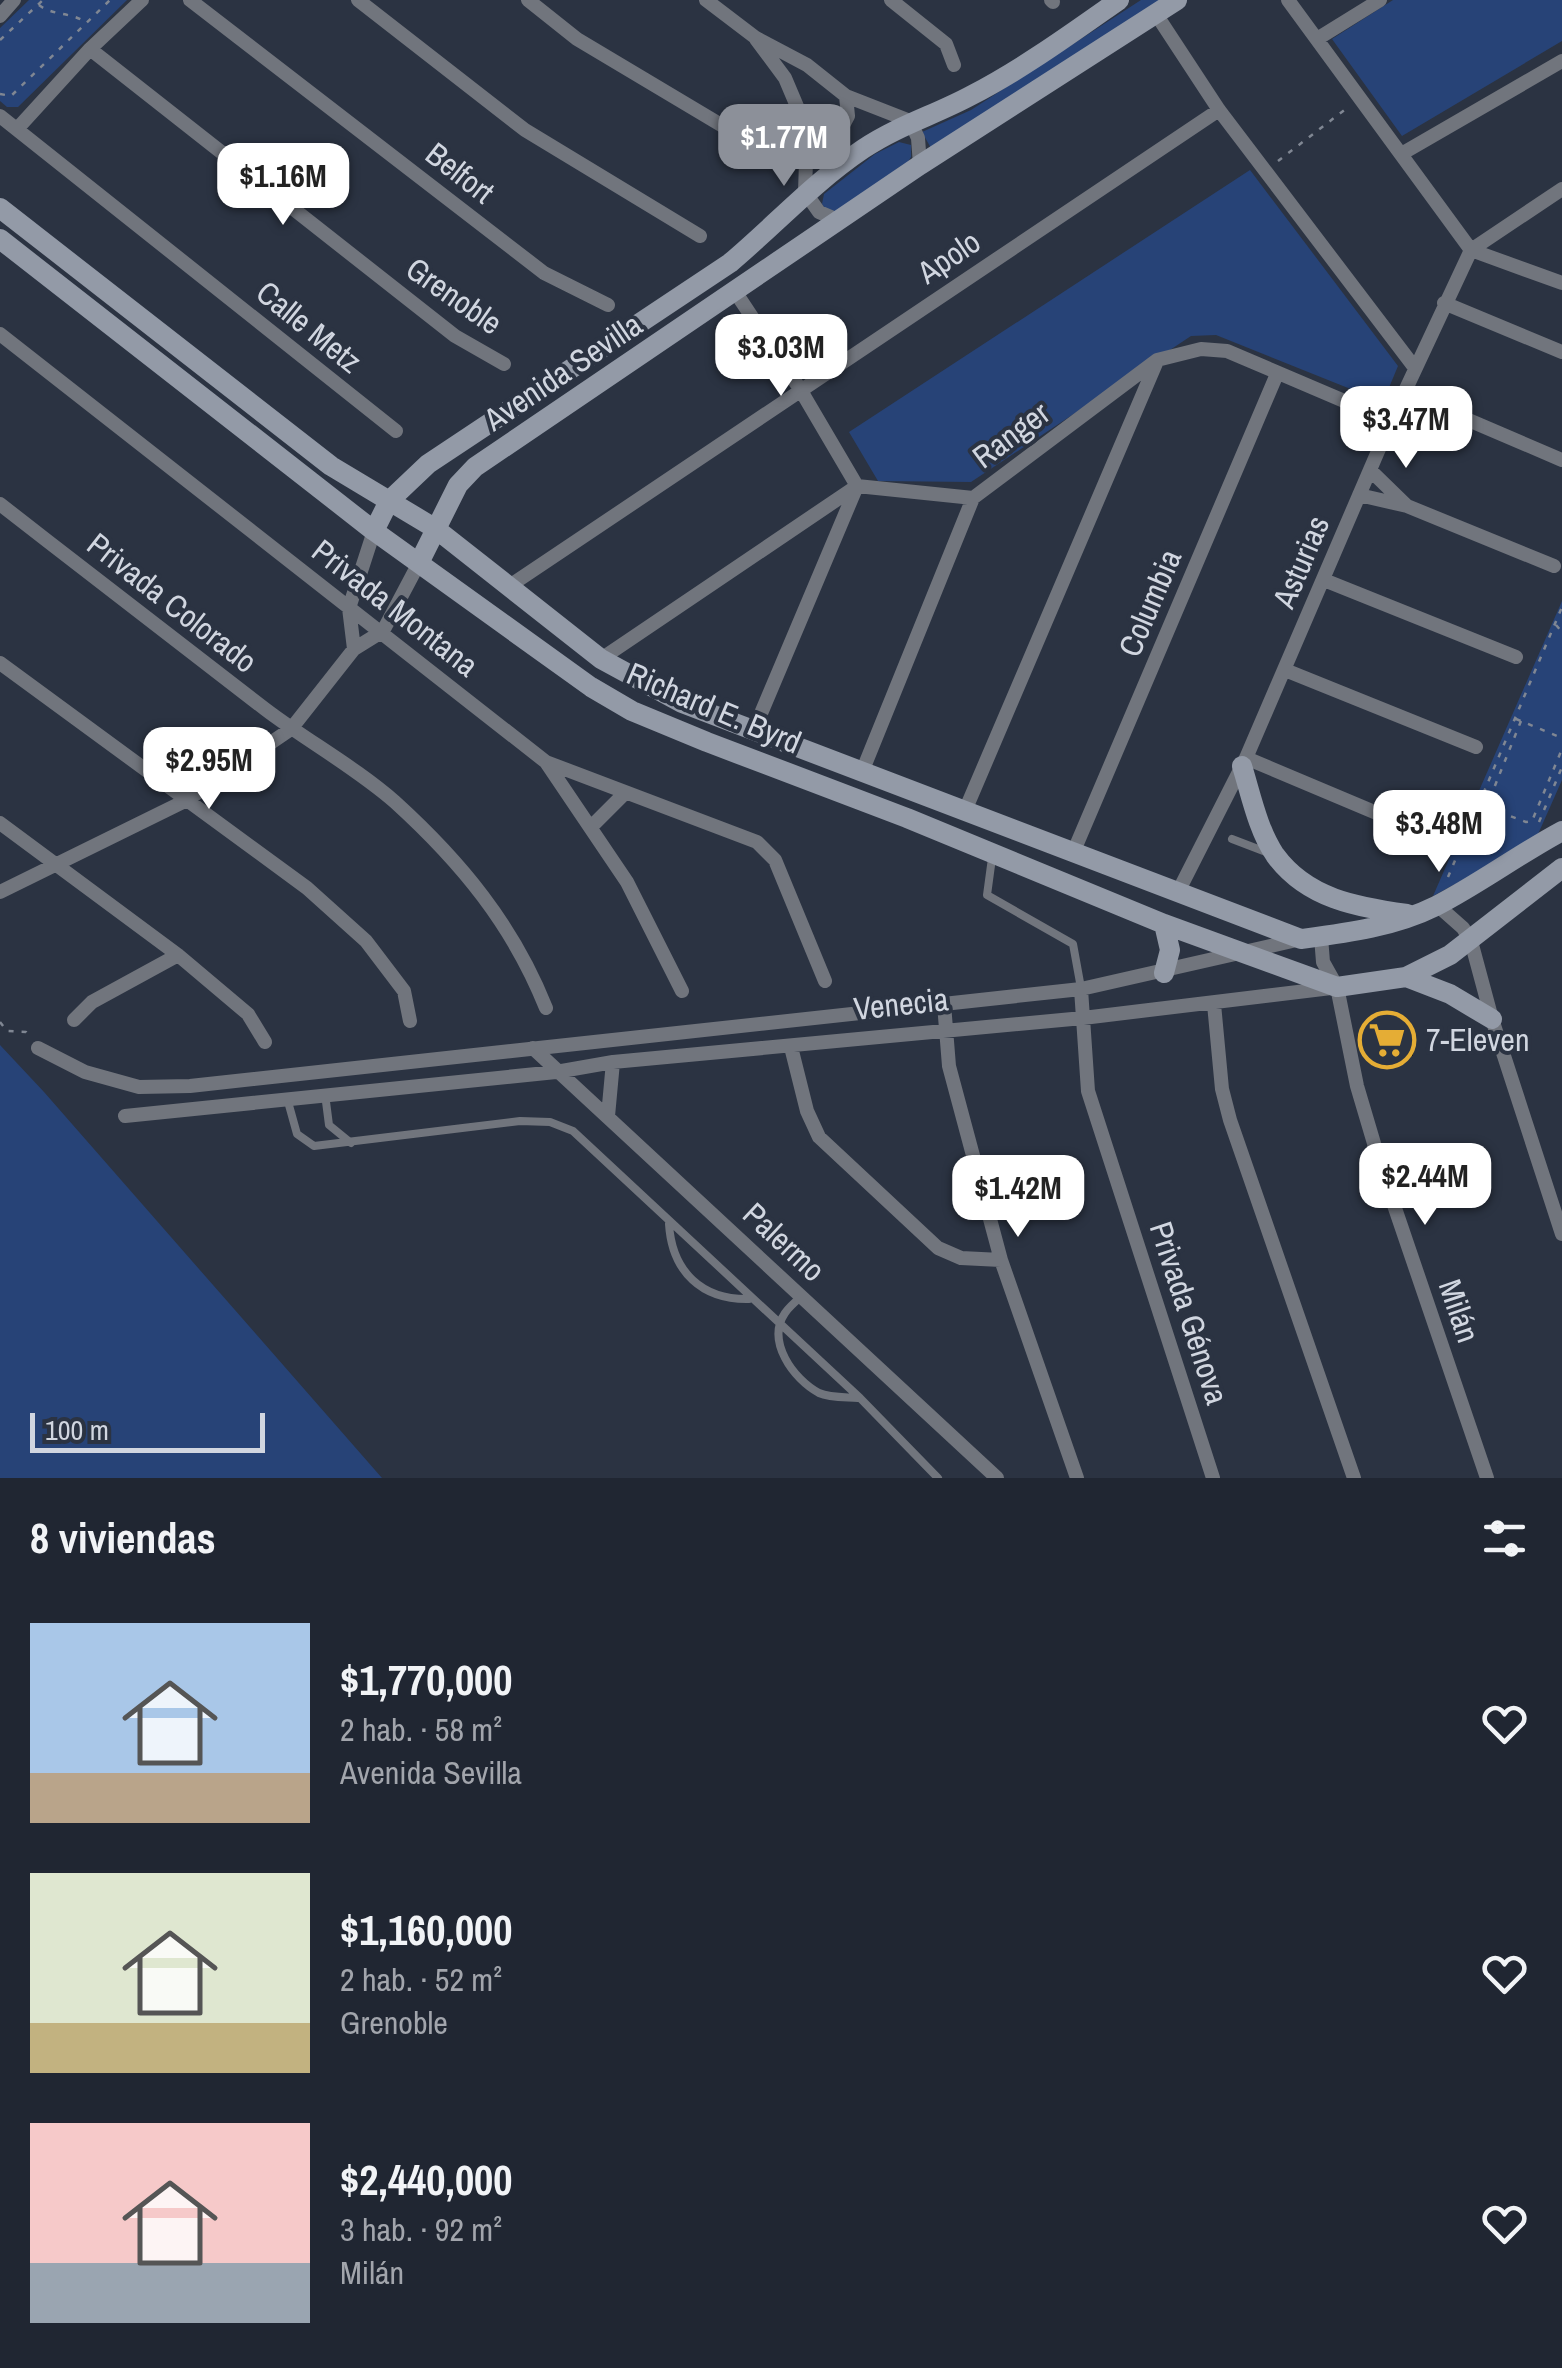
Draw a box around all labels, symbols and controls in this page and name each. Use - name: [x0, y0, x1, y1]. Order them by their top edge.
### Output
- pin: $1.77M: [703, 104, 865, 189]
- text: $1.77M: [740, 115, 828, 158]
- street label: Belfort: [417, 132, 503, 213]
- pin: $1.16M: [202, 143, 364, 228]
- text: $1.16M: [239, 154, 327, 197]
- street label: Apolo: [908, 220, 989, 294]
- street label: Grenoble: [398, 247, 511, 344]
- street label: Calle Metz: [248, 271, 371, 382]
- street label: Avenida Sevilla: [474, 303, 650, 441]
- pin: $3.03M: [700, 314, 862, 399]
- text: $3.03M: [737, 325, 825, 368]
- pin: $3.47M: [1325, 386, 1487, 471]
- street label: Ranger: [963, 391, 1058, 478]
- text: $3.47M: [1362, 397, 1450, 440]
- street label: Asturias: [1262, 509, 1339, 615]
- street label: Privada Colorado: [79, 523, 266, 682]
- street label: Privada Montana: [303, 529, 488, 686]
- street label: Columbia: [1108, 542, 1191, 663]
- street label: Richard E. Byrd: [621, 652, 808, 764]
- pin: $2.95M: [128, 727, 290, 812]
- text: $2.95M: [165, 738, 253, 781]
- pin: $3.48M: [1358, 790, 1520, 875]
- text: $3.48M: [1395, 801, 1483, 844]
- street label: Venecia: [852, 977, 951, 1030]
- supermarket icon: 7-Eleven: [1357, 1010, 1417, 1070]
- place label: 7-Eleven: [1426, 1018, 1530, 1061]
- pin: $2.44M: [1344, 1143, 1506, 1228]
- text: $2.44M: [1381, 1154, 1469, 1197]
- pin: $1.42M: [937, 1155, 1099, 1240]
- text: $1.42M: [974, 1166, 1062, 1209]
- street label: Palermo: [734, 1193, 835, 1291]
- street label: Privada Génova: [1140, 1216, 1239, 1410]
- street label: Milán: [1429, 1273, 1490, 1348]
- scale bar: [30, 1408, 265, 1452]
- text: 100 m: [45, 1411, 109, 1449]
- text: 8 viviendas: [30, 1510, 216, 1566]
- icon: filters: [1477, 1511, 1532, 1566]
- text: $1,770,000: [340, 1652, 512, 1708]
- icon: home: [110, 1663, 230, 1783]
- icon: heart: [1477, 1696, 1532, 1751]
- text: 2 hab. · 58 m²: [340, 1708, 502, 1751]
- text: Avenida Sevilla: [340, 1751, 522, 1794]
- text: $1,160,000: [340, 1902, 512, 1958]
- icon: home: [110, 1913, 230, 2033]
- icon: heart: [1477, 1946, 1532, 2001]
- text: 2 hab. · 52 m²: [340, 1958, 502, 2001]
- text: Grenoble: [340, 2001, 448, 2044]
- text: $2,440,000: [340, 2152, 512, 2208]
- icon: home: [110, 2163, 230, 2283]
- icon: heart: [1477, 2196, 1532, 2251]
- text: 3 hab. · 92 m²: [340, 2208, 502, 2251]
- text: Milán: [340, 2251, 404, 2294]

